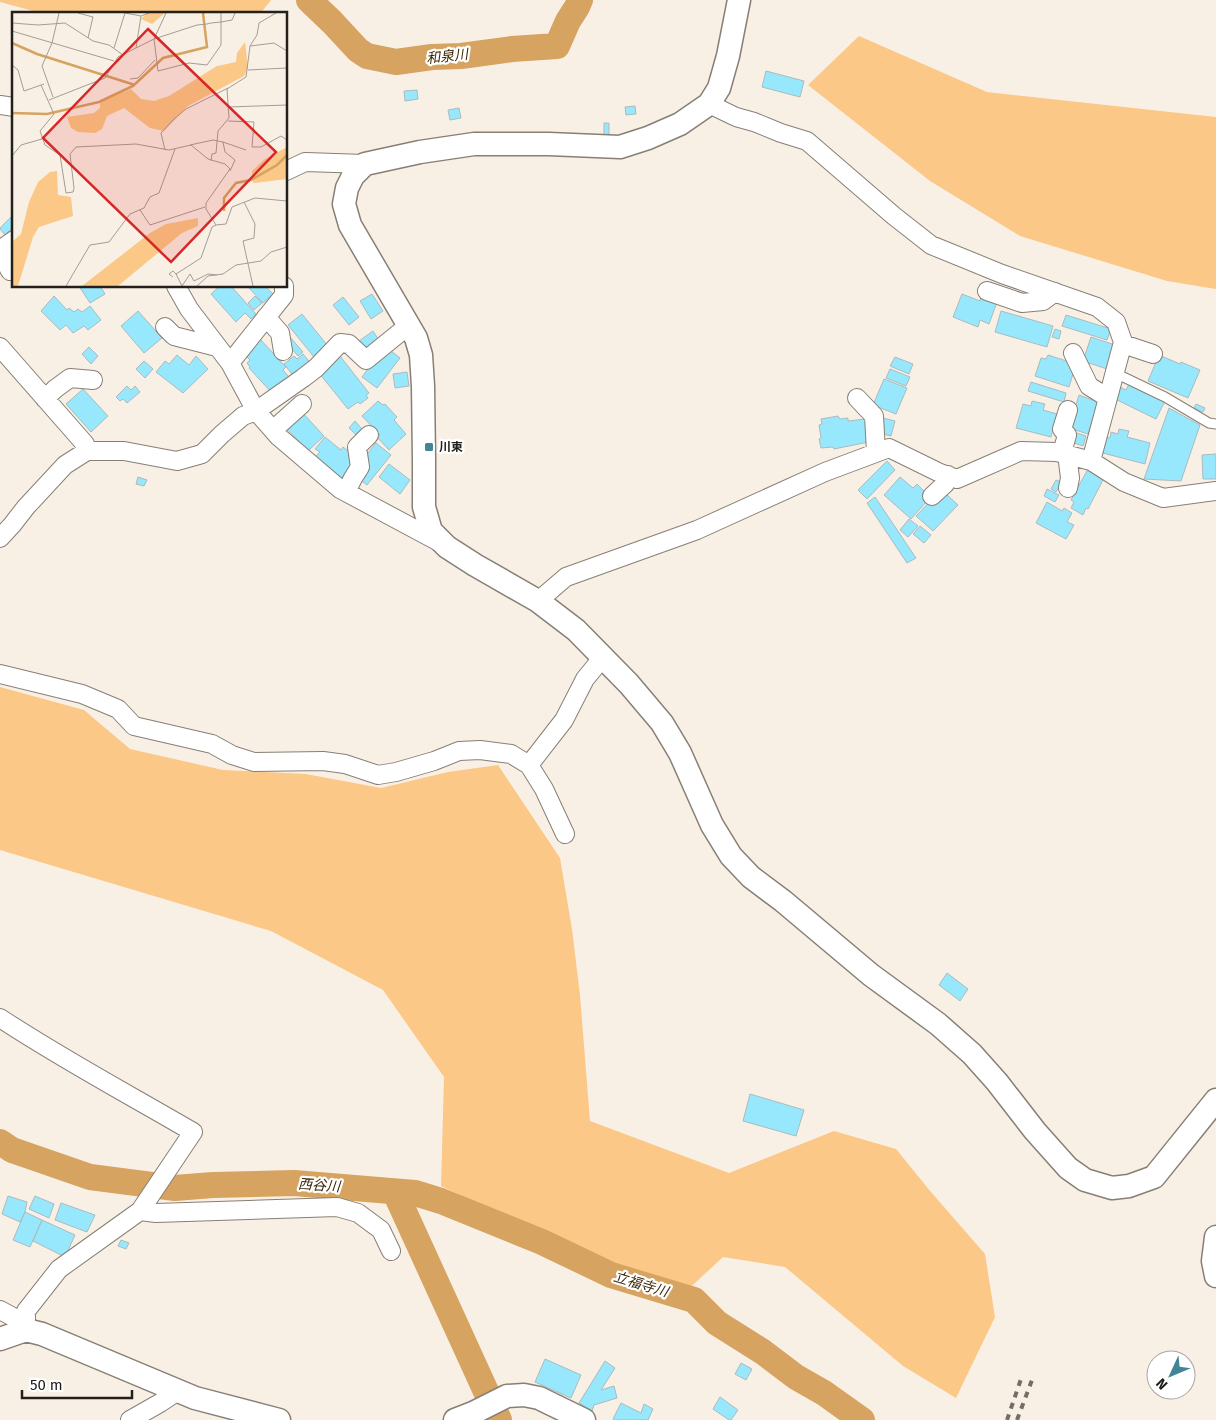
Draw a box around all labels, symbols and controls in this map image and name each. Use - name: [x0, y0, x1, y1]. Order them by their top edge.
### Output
- inset map: [12, 12, 288, 288]
- water label: 和泉川: [425, 46, 471, 67]
- place label: 川東: [439, 440, 463, 454]
- marker: 川東: [423, 441, 435, 453]
- water label: 西谷川: [297, 1176, 343, 1196]
- water label: 立福寺川: [612, 1268, 672, 1301]
- north arrow: [1146, 1350, 1196, 1400]
- scale bar: [22, 1368, 132, 1400]
- text: N: [1153, 1374, 1171, 1393]
- text: 50 m: [30, 1376, 63, 1394]

